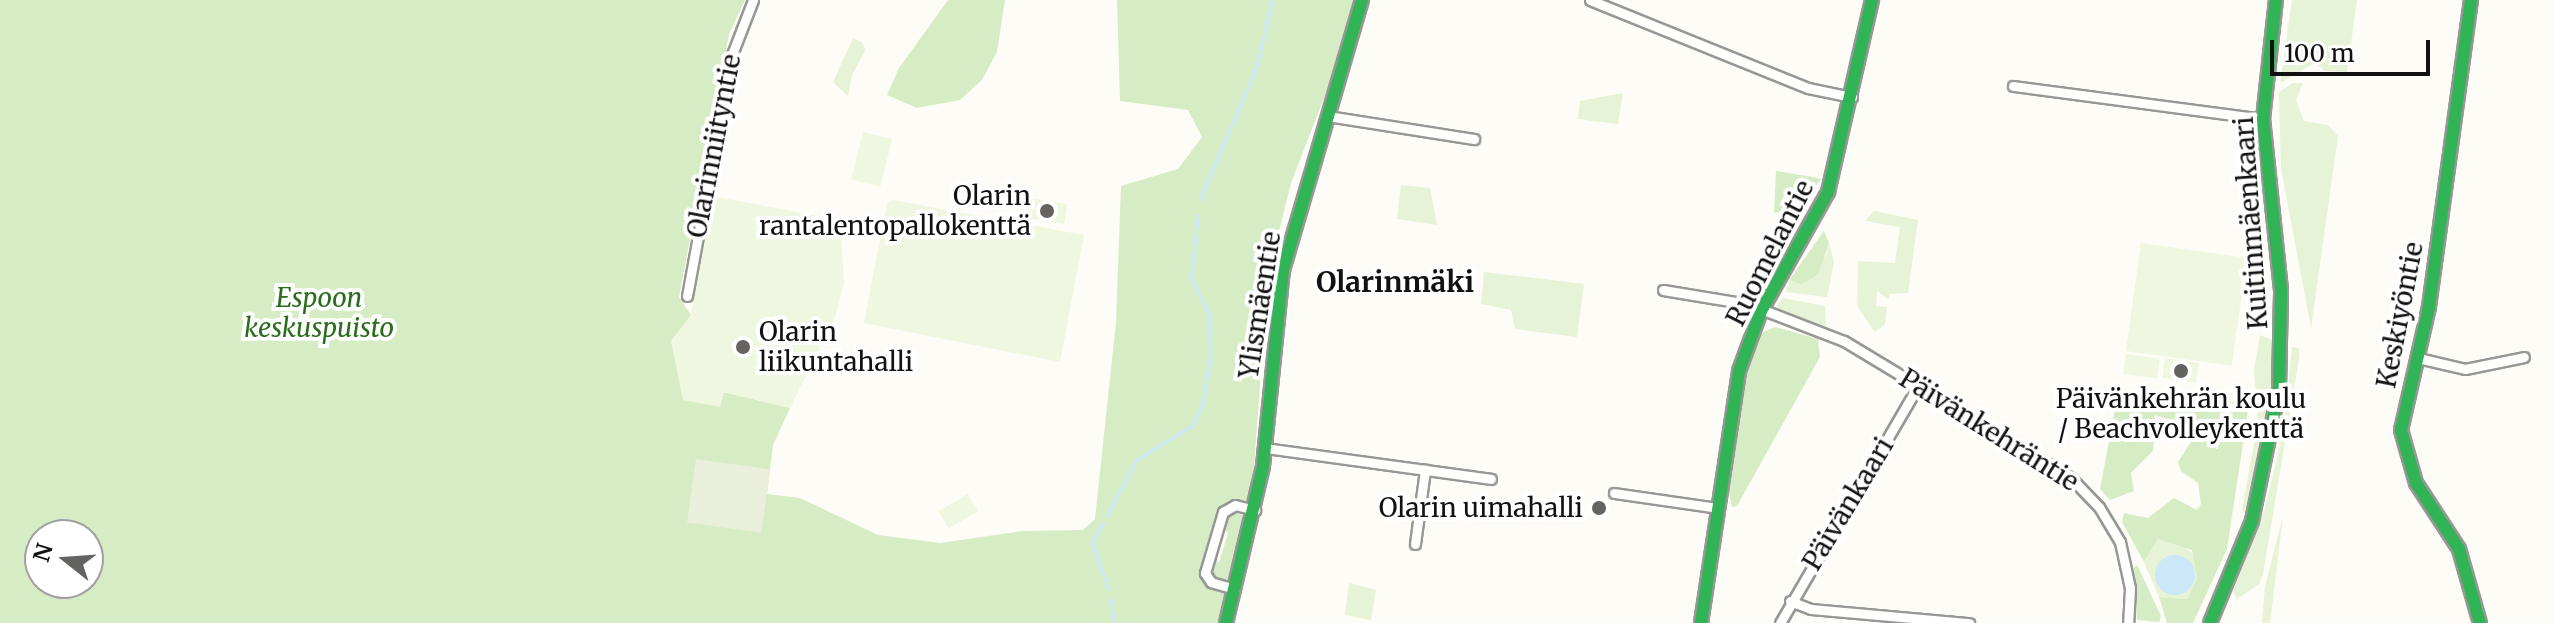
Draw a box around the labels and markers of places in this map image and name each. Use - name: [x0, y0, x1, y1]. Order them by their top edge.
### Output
- place label: Olarin rantalentopallokenttä: [759, 180, 1031, 242]
- marker: Olarin rantalentopallokenttä: [1038, 202, 1056, 220]
- place label: Olarin liikuntahalli: [759, 316, 913, 378]
- marker: Olarin liikuntahalli: [734, 338, 752, 356]
- marker: Päivänkehrän koulu / Beachvolleykenttä: [2172, 362, 2190, 380]
- place label: Päivänkehrän koulu / Beachvolleykenttä: [2056, 383, 2306, 444]
- place label: Olarin uimahalli: [1379, 492, 1583, 524]
- marker: Olarin uimahalli: [1590, 499, 1608, 517]

